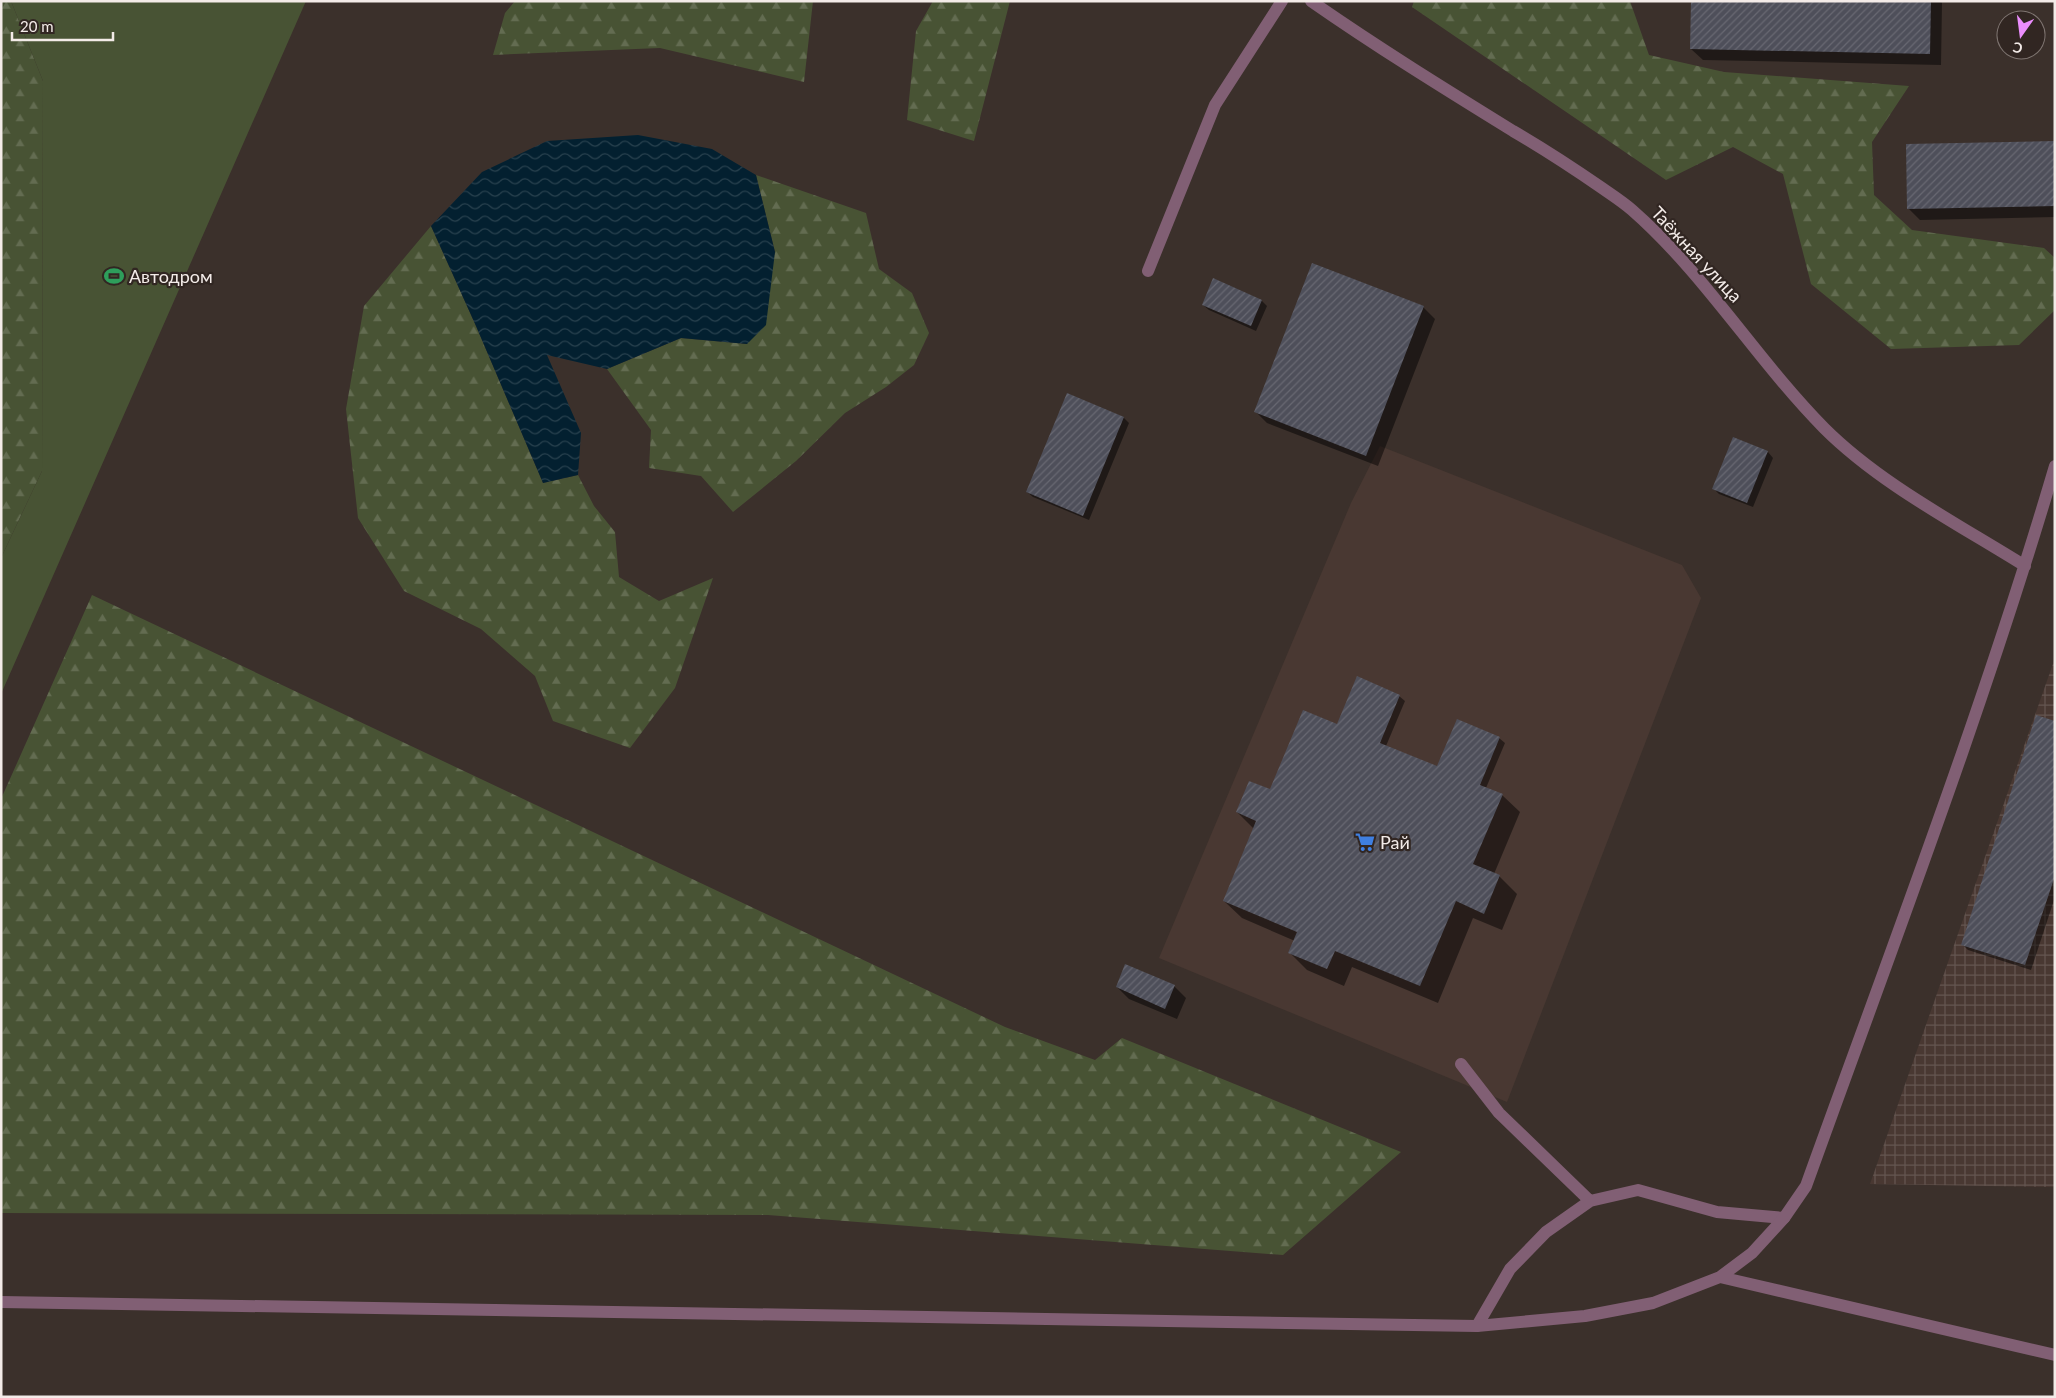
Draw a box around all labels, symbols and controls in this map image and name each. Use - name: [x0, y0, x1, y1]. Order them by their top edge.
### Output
- scale bar: [12, 10, 114, 42]
- north arrow: [1996, 10, 2046, 60]
- text: 20 m: [20, 17, 54, 35]
- text: С: [2010, 39, 2024, 57]
- street label: Таёжная улица: [1647, 202, 1747, 306]
- sports icon: Автодром: [103, 265, 125, 287]
- place label: Автодром: [129, 265, 213, 287]
- supermarket icon: Рай: [1354, 831, 1376, 853]
- place label: Рай: [1380, 831, 1410, 853]

